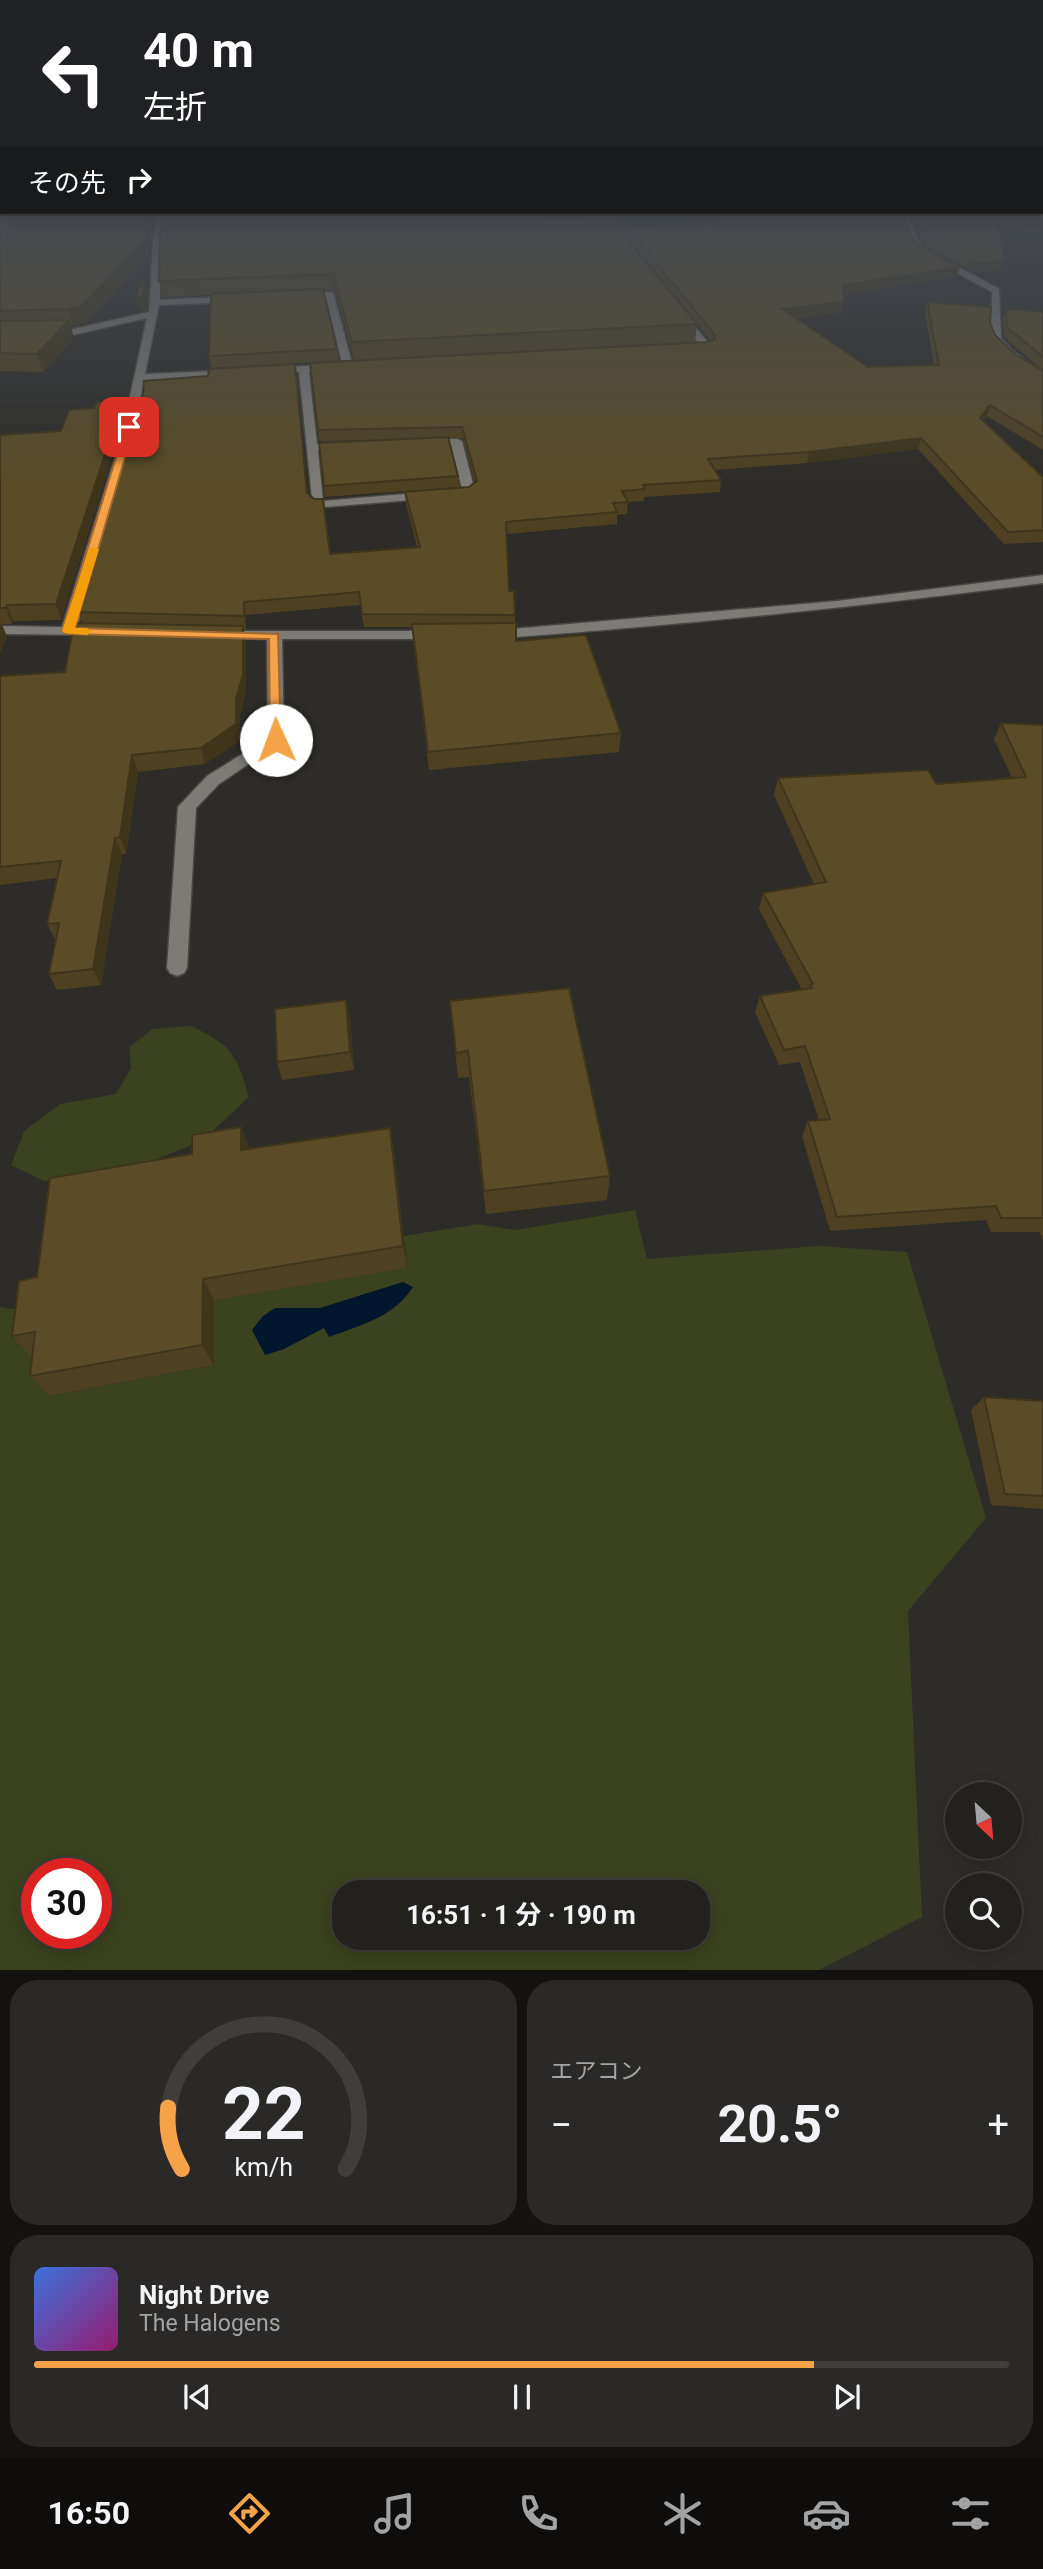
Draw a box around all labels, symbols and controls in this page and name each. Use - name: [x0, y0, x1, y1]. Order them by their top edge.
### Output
- text: 40 m: [143, 22, 254, 79]
- icon: left: [28, 28, 119, 119]
- text: 左折: [143, 88, 207, 126]
- icon: right: [120, 161, 158, 199]
- text: その先: [28, 168, 106, 198]
- pin: [99, 397, 159, 457]
- icon: arrive: [110, 408, 148, 446]
- position arrow: [239, 703, 313, 777]
- north arrow: [945, 1782, 1022, 1858]
- map controls: [945, 1782, 1022, 1950]
- speed limit sign: 30: [21, 1858, 112, 1949]
- button: search: [945, 1873, 1022, 1950]
- text: 16:51 · 1 分 · 190 m: [406, 1900, 636, 1930]
- text: エアコン: [551, 2058, 643, 2085]
- text: 22: [221, 2071, 305, 2157]
- text: 20.5°: [717, 2094, 842, 2155]
- text: −: [551, 2103, 572, 2147]
- text: +: [987, 2103, 1009, 2147]
- text: km/h: [234, 2152, 293, 2181]
- text: Night Drive: [139, 2280, 269, 2310]
- text: The Halogens: [139, 2310, 281, 2337]
- icon: previous: [178, 2378, 216, 2416]
- icon: pause: [503, 2378, 541, 2416]
- icon: next: [828, 2378, 866, 2416]
- icon: directions: [225, 2489, 274, 2538]
- icon: music: [370, 2489, 419, 2538]
- icon: phone: [514, 2489, 563, 2538]
- icon: climate: [658, 2489, 707, 2538]
- icon: car: [802, 2489, 851, 2538]
- icon: filters: [946, 2489, 995, 2538]
- text: 16:50: [48, 2494, 130, 2532]

